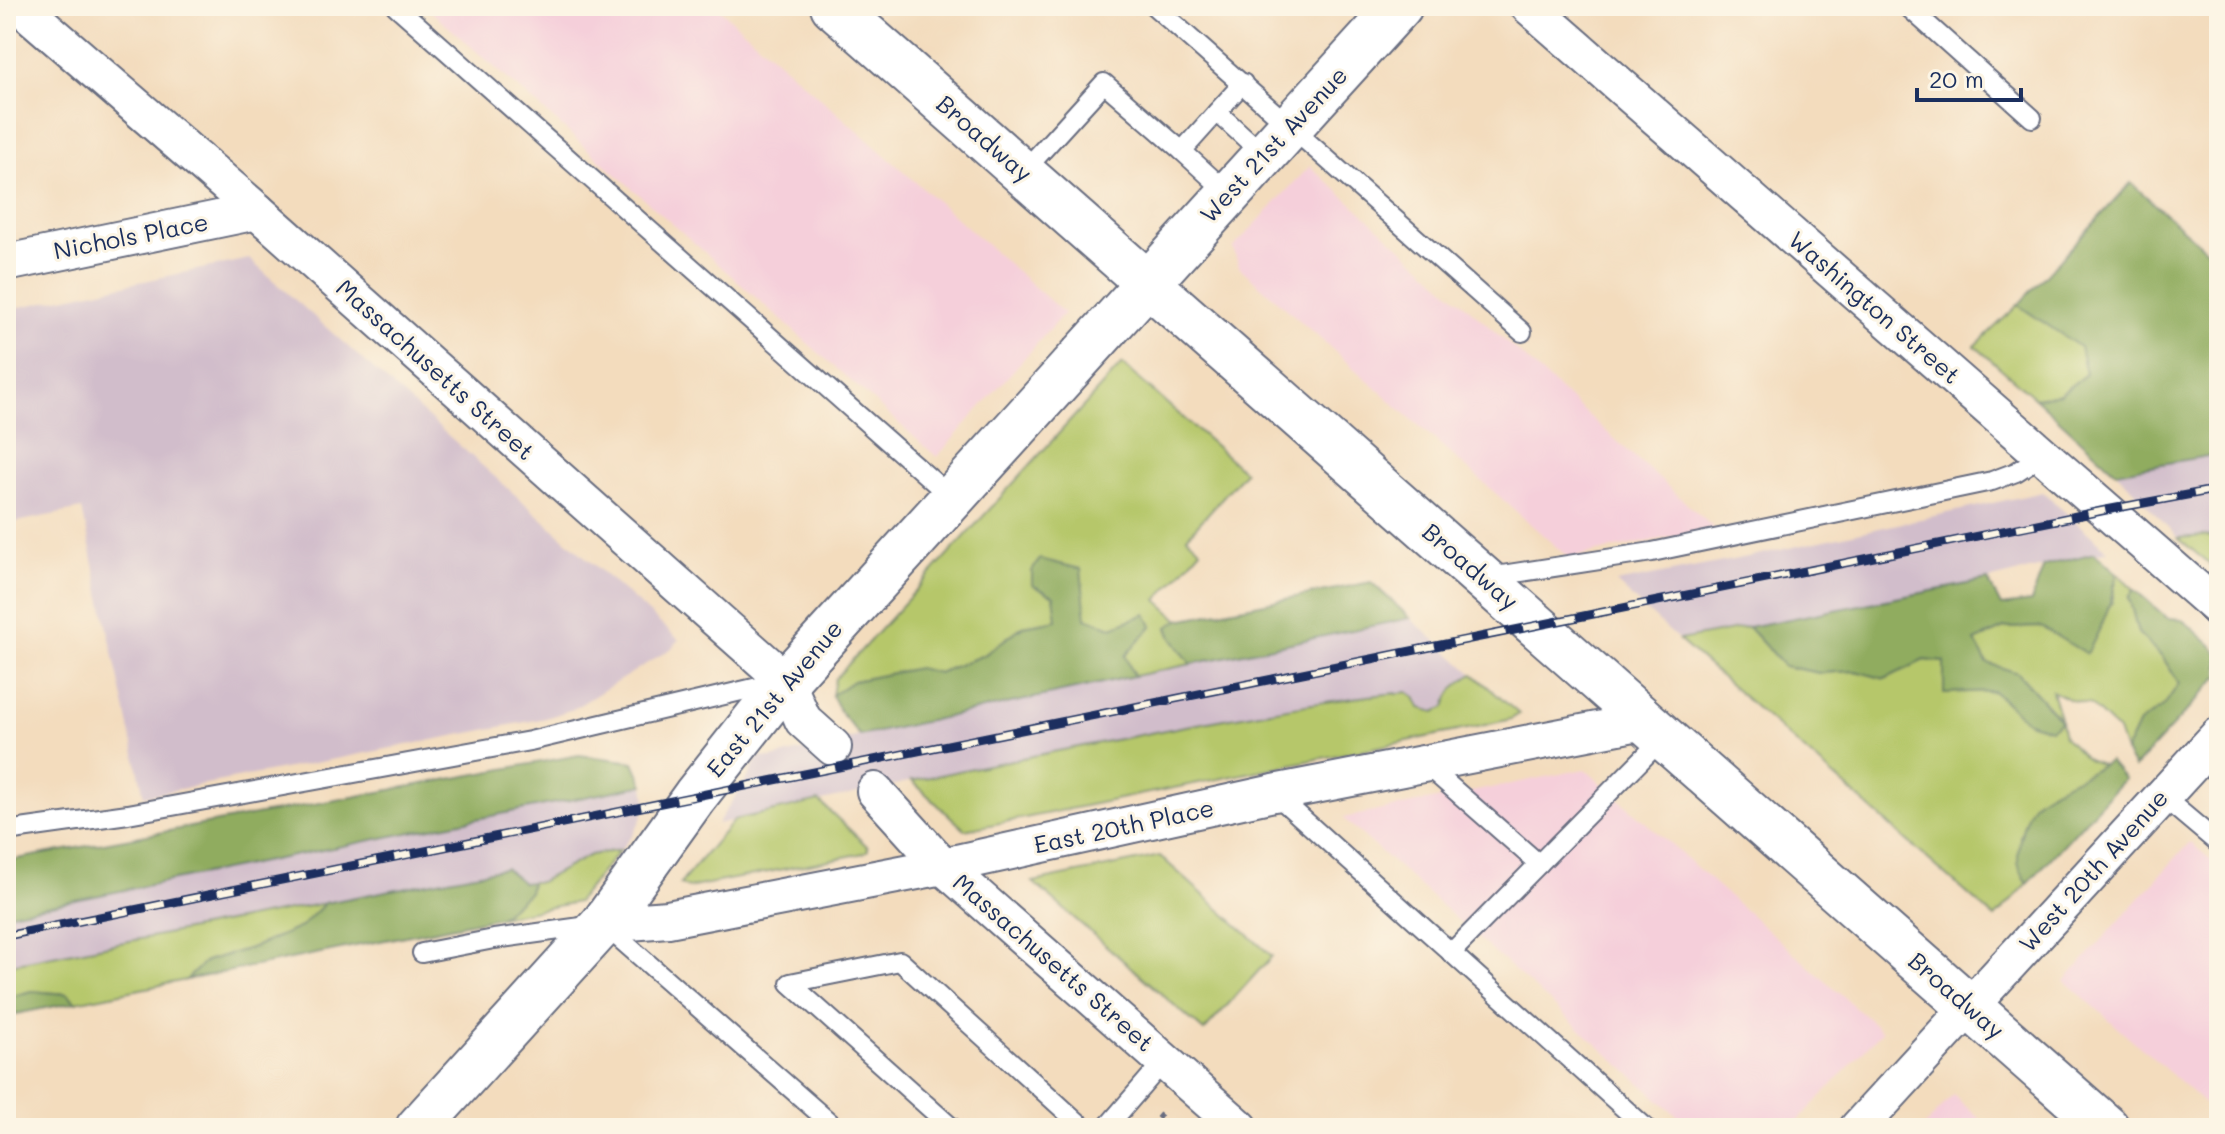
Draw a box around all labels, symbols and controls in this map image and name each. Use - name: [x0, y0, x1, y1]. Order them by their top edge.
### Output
- scale bar: [1917, 52, 2021, 102]
- street label: West 21st Avenue: [1192, 59, 1353, 229]
- text: 20 m: [1929, 63, 1984, 94]
- street label: Broadway: [930, 88, 1039, 188]
- street label: Nichols Place: [51, 205, 211, 266]
- street label: Washington Street: [1783, 224, 1967, 390]
- street label: Massachusetts Street: [330, 272, 542, 466]
- street label: Broadway: [1416, 516, 1525, 616]
- street label: East 21st Avenue: [699, 613, 849, 783]
- street label: West 20th Avenue: [2011, 782, 2174, 958]
- street label: East 20th Place: [1031, 791, 1216, 860]
- street label: Massachusetts Street: [947, 866, 1161, 1058]
- street label: Broadway: [1902, 945, 2011, 1045]

